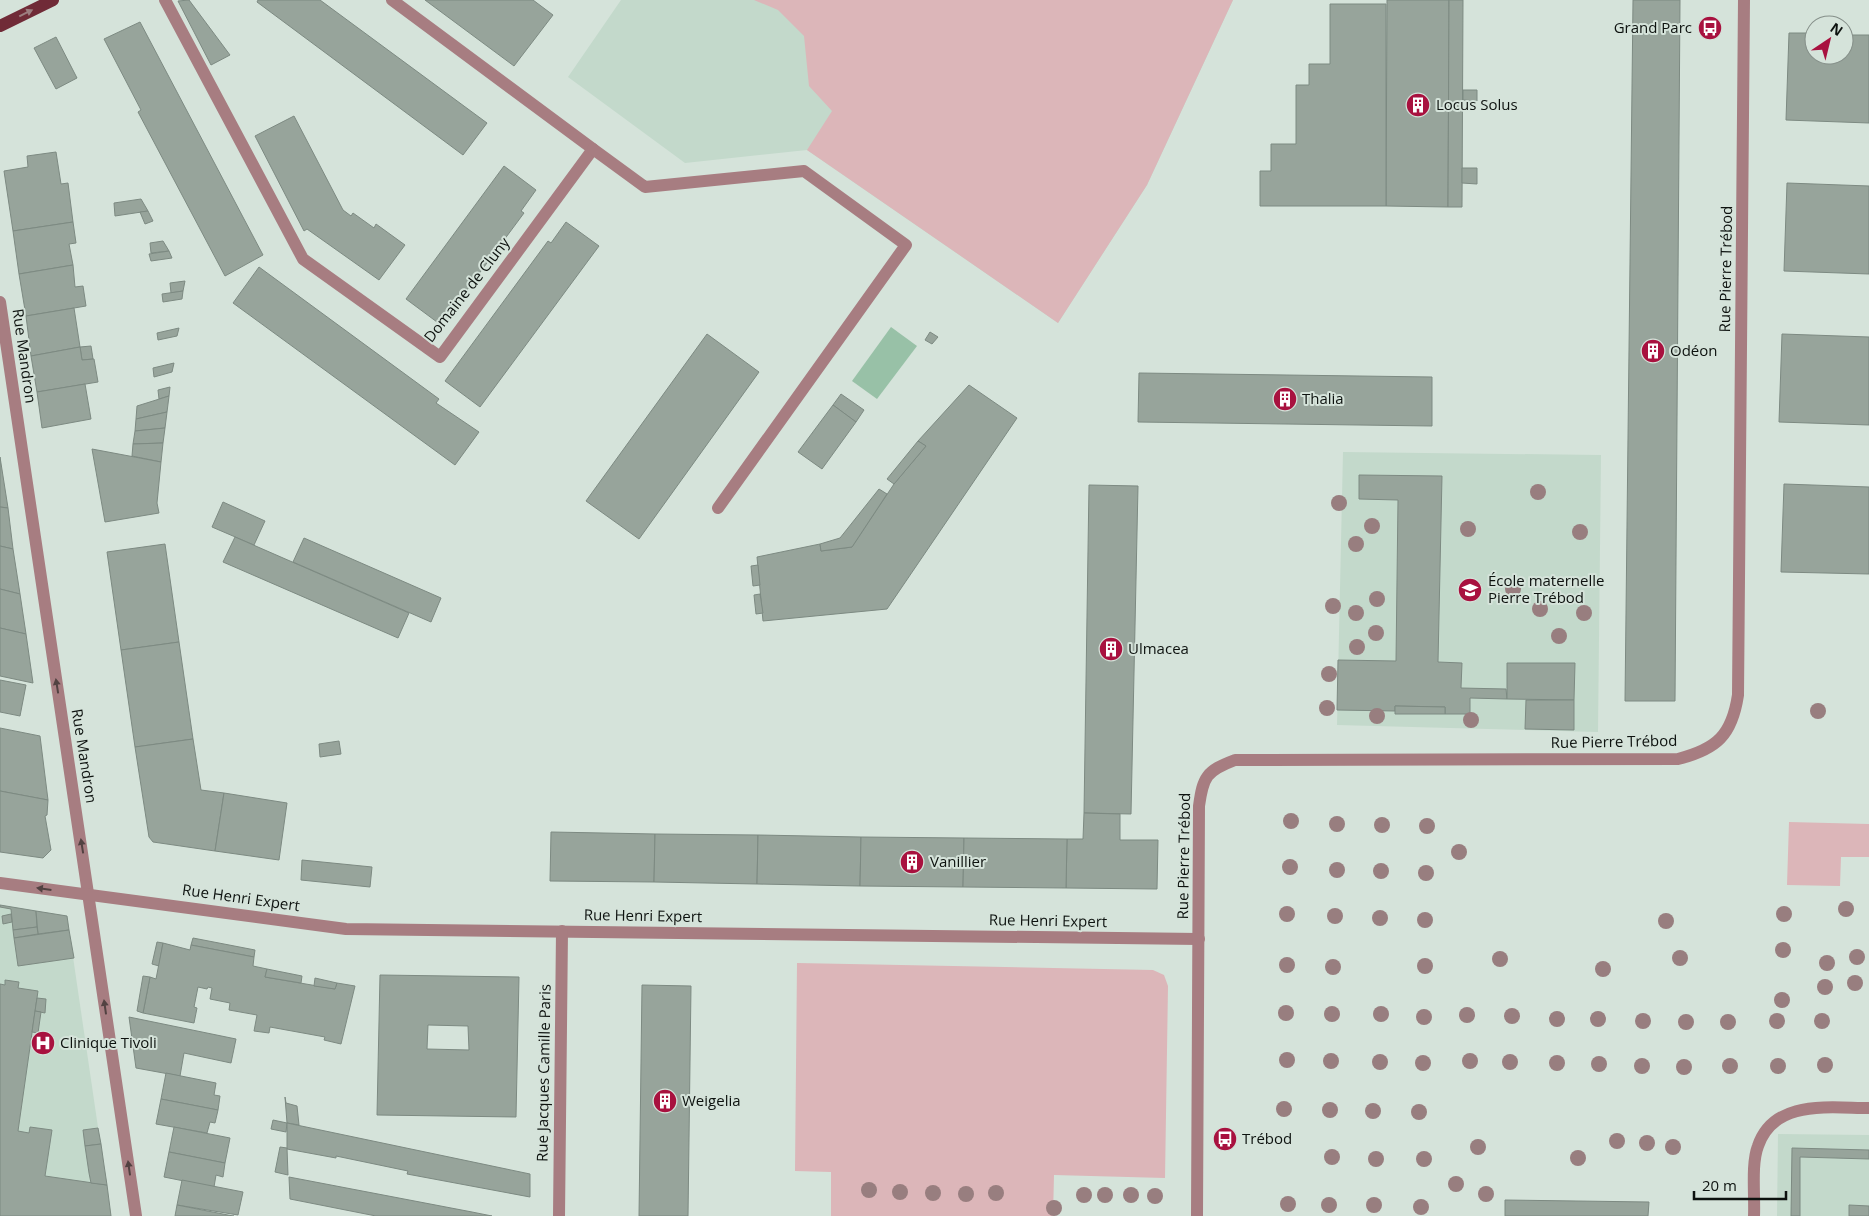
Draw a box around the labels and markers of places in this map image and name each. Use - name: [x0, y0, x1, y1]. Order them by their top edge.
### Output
- bus stop icon: Grand Parc: [1697, 15, 1723, 41]
- place label: Grand Parc: [1614, 17, 1692, 37]
- building icon: Locus Solus: [1405, 92, 1431, 118]
- place label: Locus Solus: [1436, 94, 1518, 114]
- building icon: Odéon: [1640, 338, 1666, 364]
- place label: Odéon: [1670, 340, 1718, 360]
- building icon: Thalia: [1272, 386, 1298, 412]
- place label: Thalia: [1302, 388, 1344, 408]
- place label: École maternelle Pierre Trébod: [1488, 570, 1604, 607]
- school or university icon: École maternelle Pierre Trébod: [1457, 577, 1483, 603]
- building icon: Ulmacea: [1098, 636, 1124, 662]
- place label: Ulmacea: [1128, 638, 1189, 658]
- building icon: Vanillier: [899, 849, 925, 875]
- place label: Vanillier: [930, 851, 986, 871]
- hospital icon: Clinique Tivoli: [30, 1030, 56, 1056]
- place label: Clinique Tivoli: [60, 1032, 157, 1052]
- building icon: Weigelia: [652, 1088, 678, 1114]
- place label: Weigelia: [682, 1090, 741, 1110]
- bus stop icon: Trébod: [1212, 1126, 1238, 1152]
- place label: Trébod: [1242, 1128, 1292, 1148]

